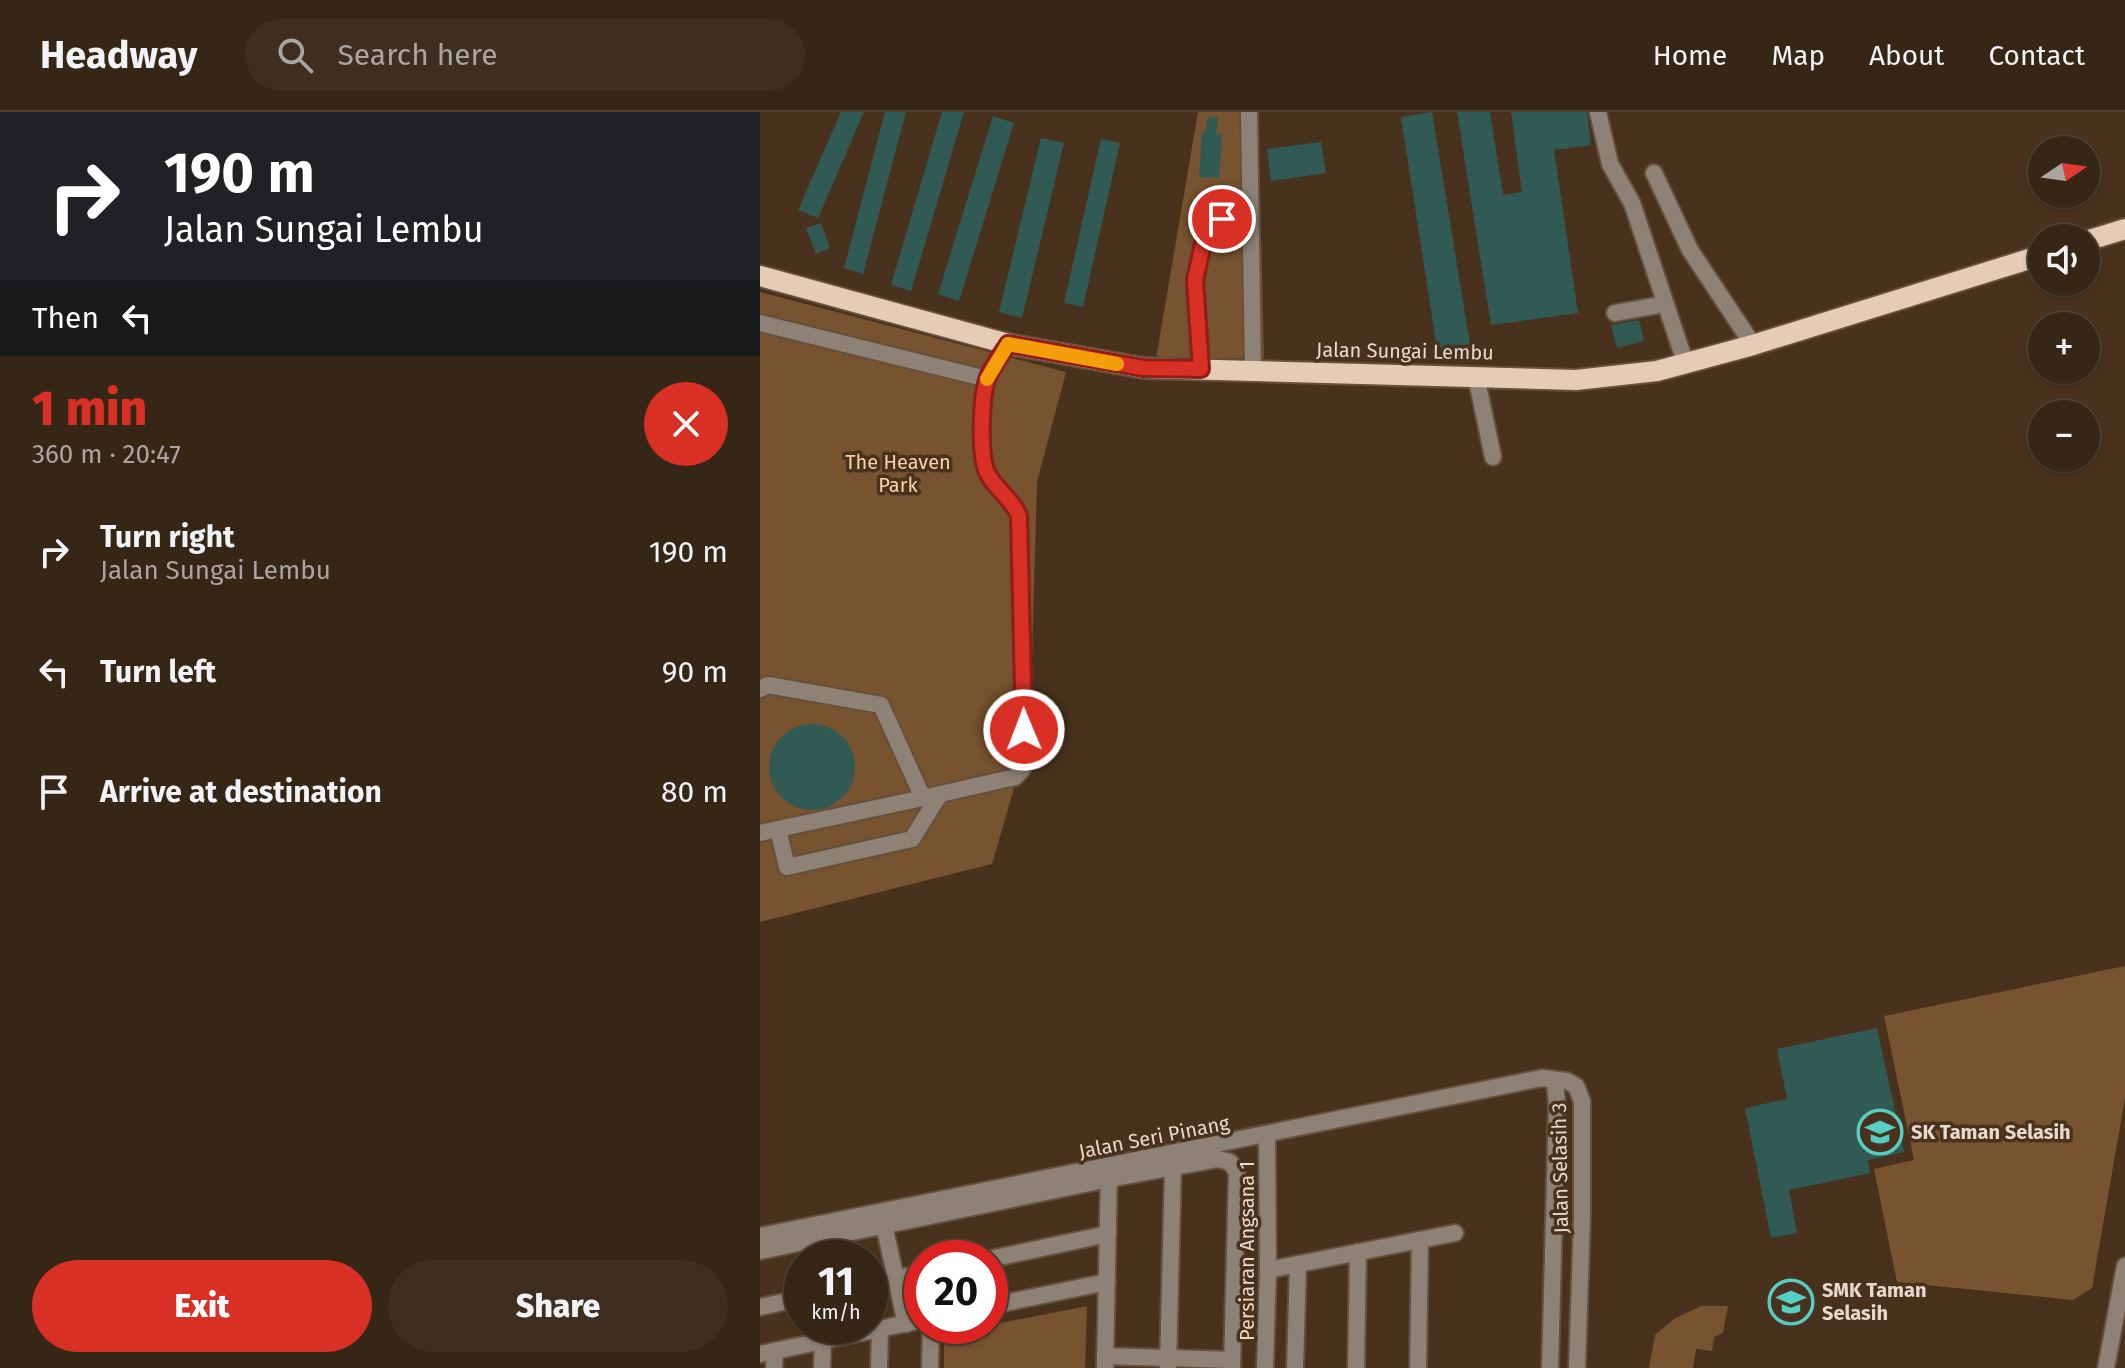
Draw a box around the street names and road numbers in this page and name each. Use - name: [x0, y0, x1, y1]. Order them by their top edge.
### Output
- street label: Jalan Sungai Lembu: [1316, 337, 1494, 365]
- street label: Jalan Selasih 3: [1547, 1102, 1573, 1234]
- street label: Jalan Seri Pinang: [1077, 1111, 1232, 1163]
- street label: Persiaran Angsana 1: [1235, 1161, 1259, 1341]

